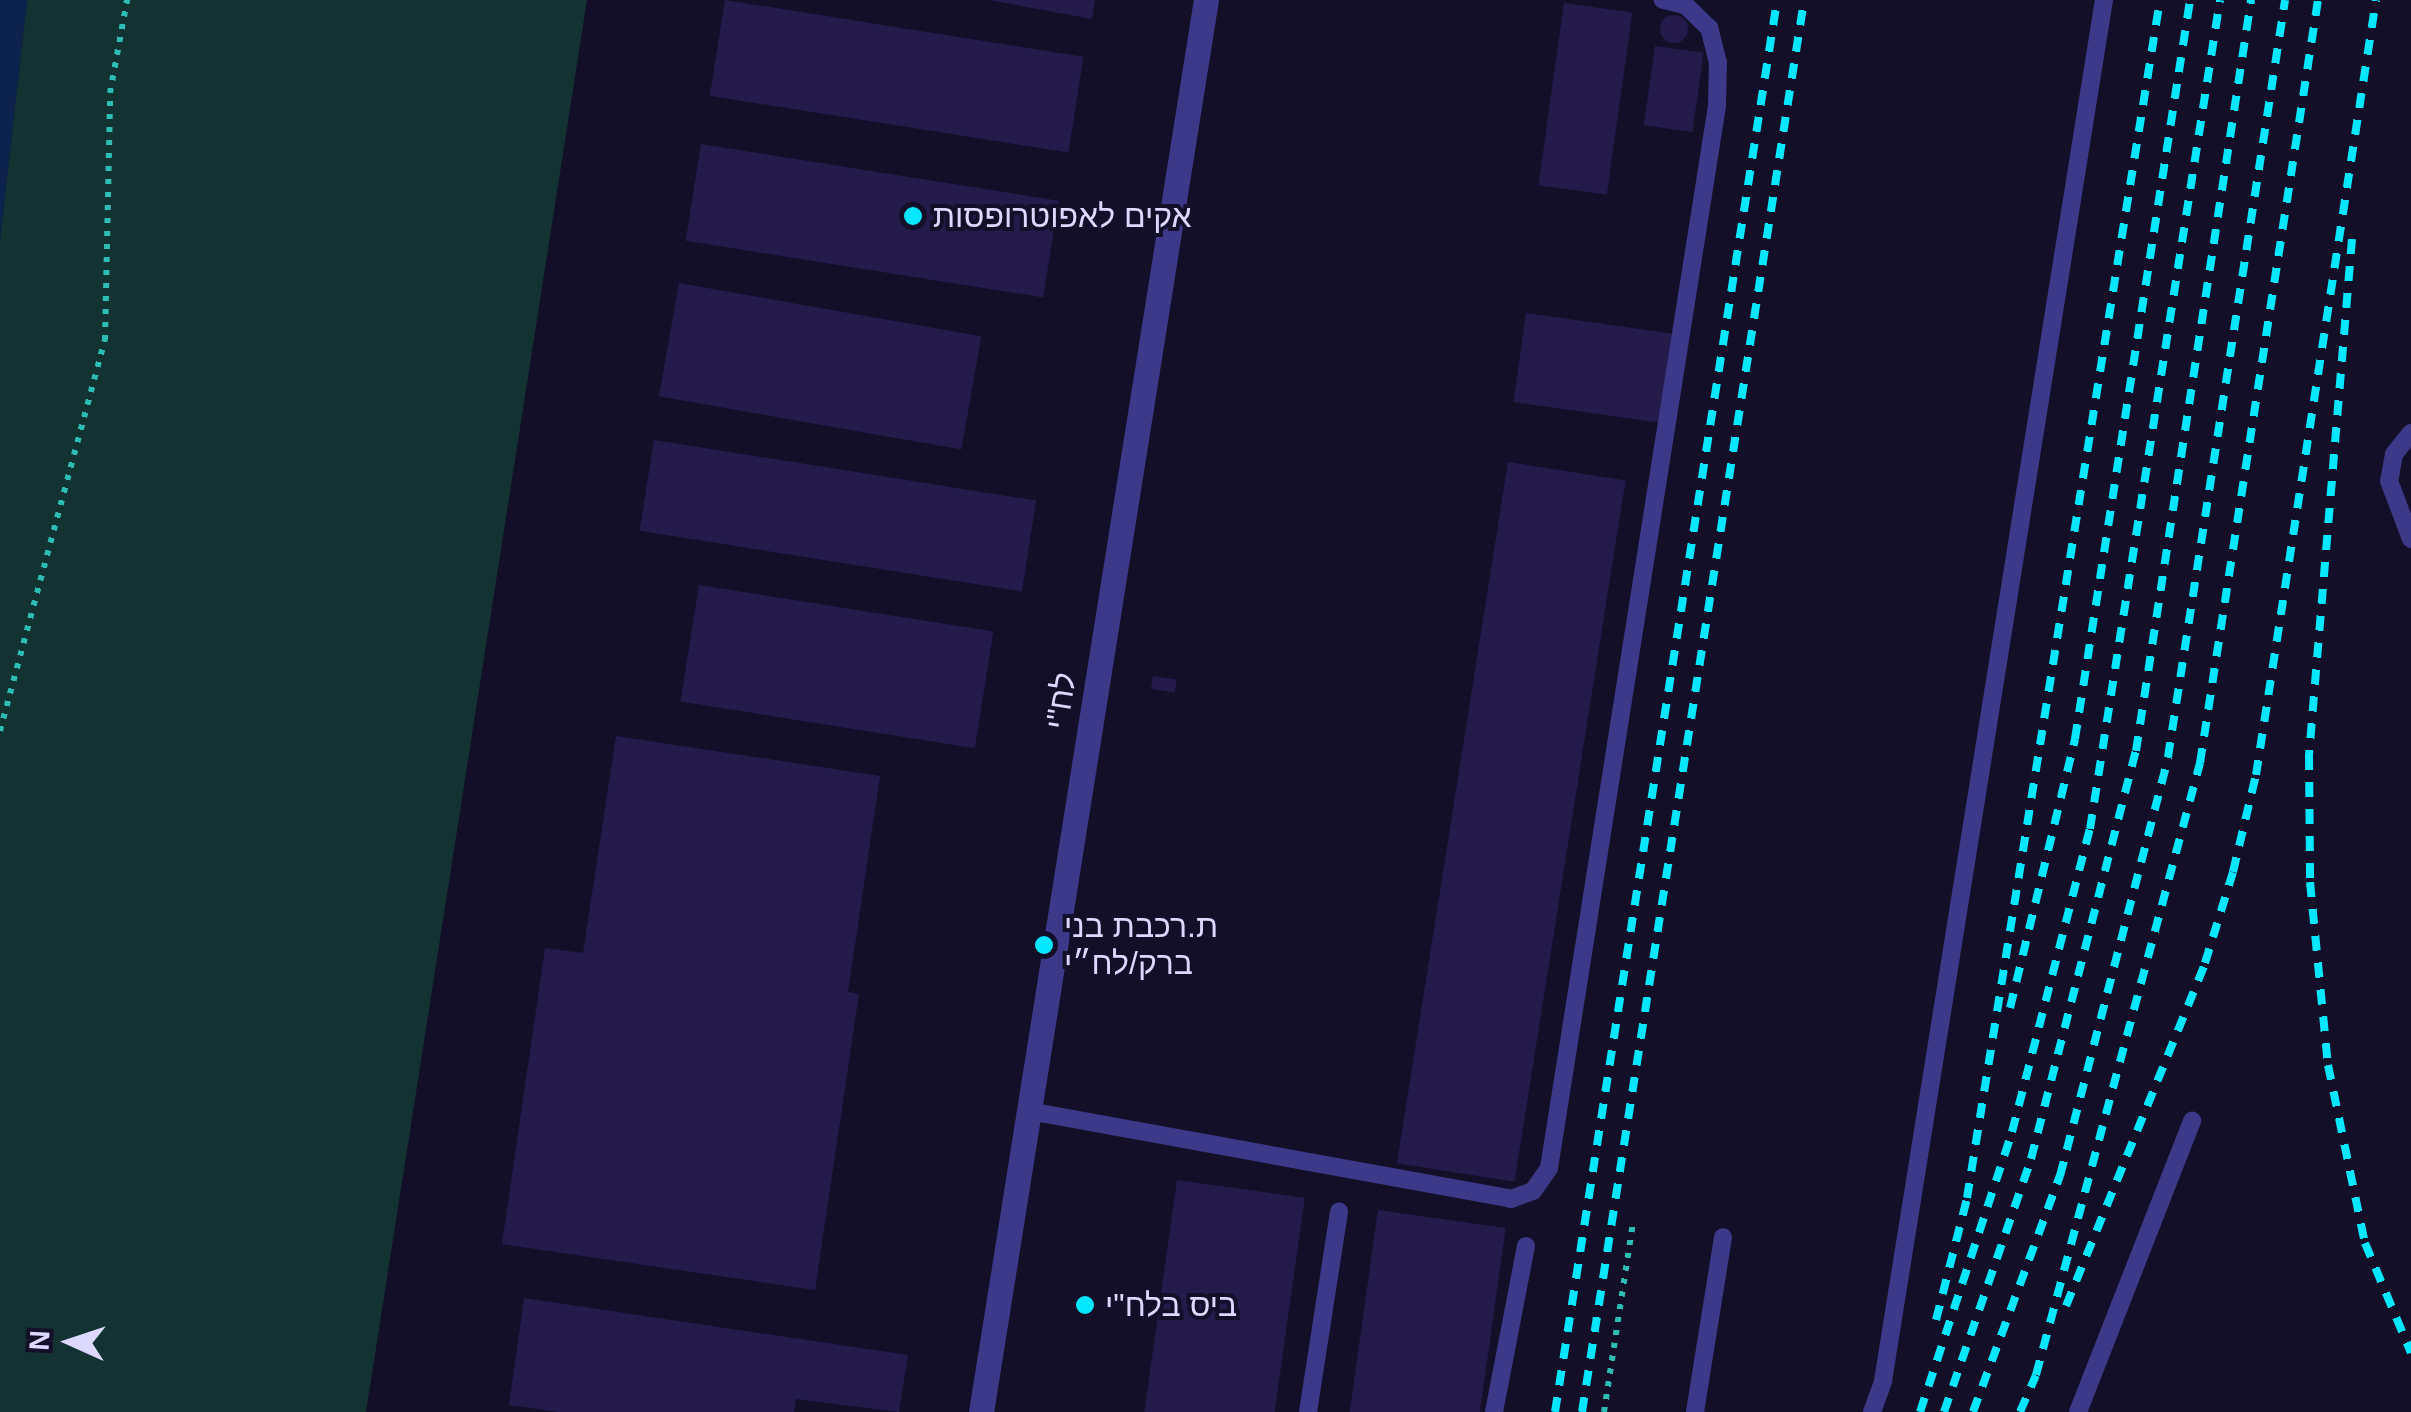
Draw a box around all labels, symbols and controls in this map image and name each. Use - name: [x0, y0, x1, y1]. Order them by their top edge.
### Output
- place label: אקים לאפוטרופסות: [933, 197, 1192, 235]
- marker: אקים לאפוטרופסות: [902, 205, 924, 227]
- street label: לח"י: [1038, 670, 1084, 732]
- place label: ת.רכבת בני ברק/לח״י: [1064, 908, 1218, 983]
- marker: ת.רכבת בני ברק/לח״י: [1033, 934, 1055, 956]
- place label: ביס בלח"י: [1105, 1286, 1237, 1324]
- north arrow: [20, 1292, 120, 1392]
- marker: ביס בלח"י: [1074, 1294, 1096, 1316]
- text: N: [24, 1329, 56, 1351]

